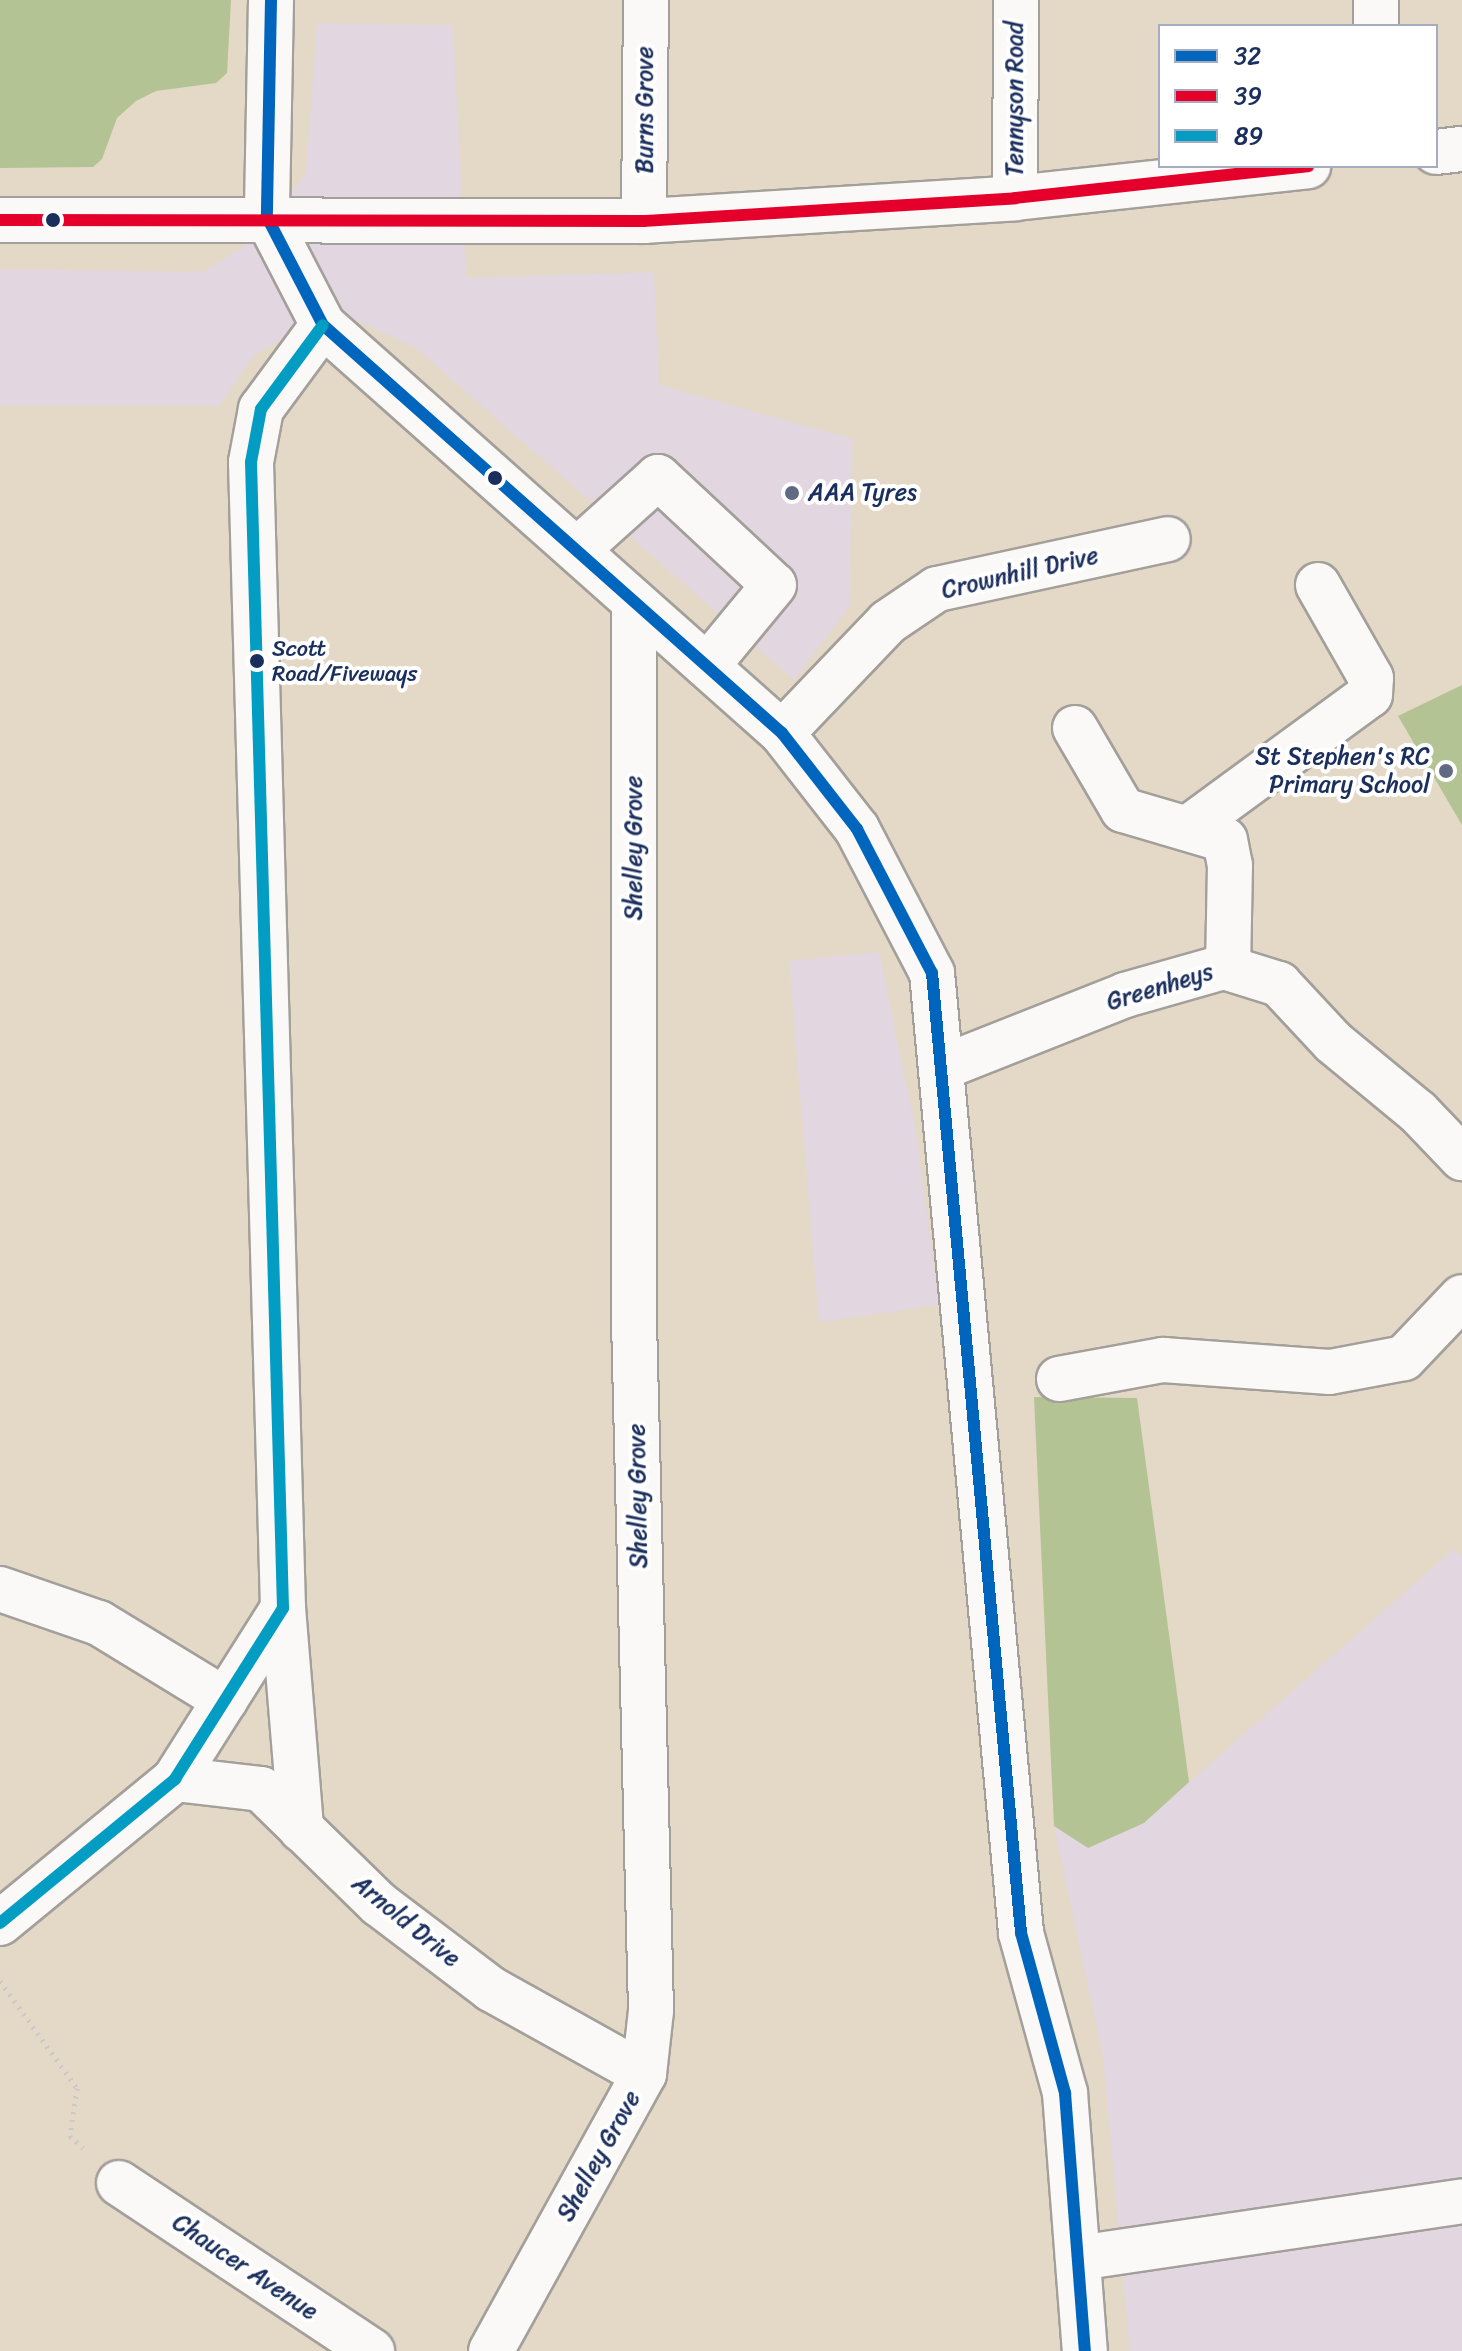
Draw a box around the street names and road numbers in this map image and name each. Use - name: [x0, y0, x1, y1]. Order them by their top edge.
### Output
- street label: Tennyson Road: [1001, 21, 1029, 177]
- street label: Burns Grove: [631, 46, 659, 174]
- street label: Crownhill Drive: [939, 541, 1101, 605]
- street label: Shelley Grove: [620, 775, 648, 921]
- street label: Greenheys: [1103, 957, 1217, 1017]
- street label: Shelley Grove: [622, 1423, 654, 1569]
- street label: Arnold Drive: [346, 1869, 466, 1973]
- street label: Shelley Grove: [551, 2086, 647, 2226]
- street label: Chaucer Avenue: [167, 2208, 323, 2326]

